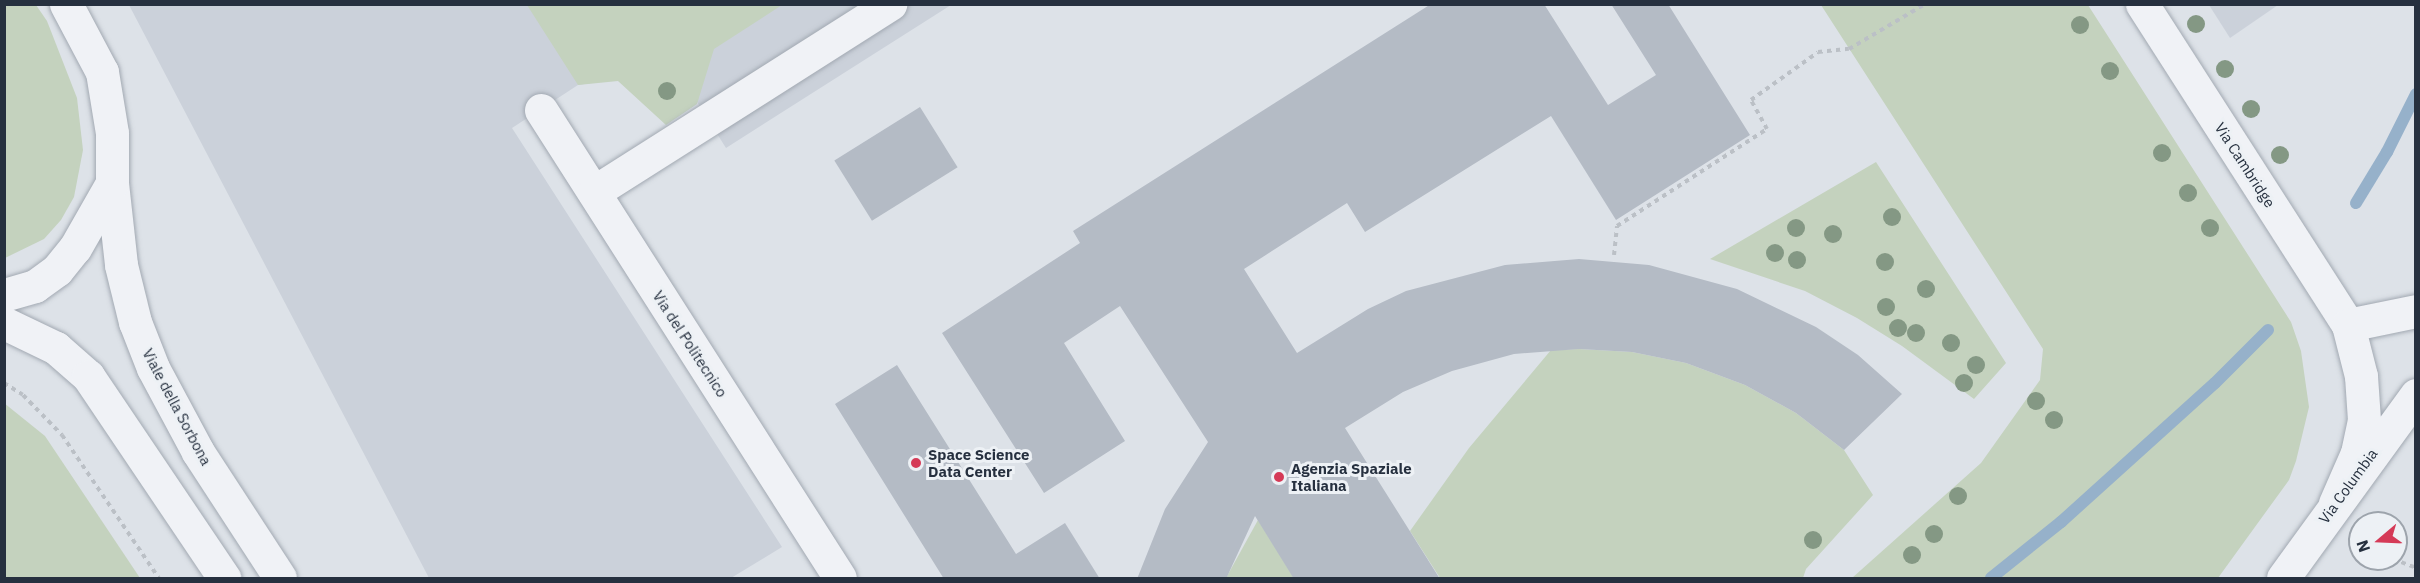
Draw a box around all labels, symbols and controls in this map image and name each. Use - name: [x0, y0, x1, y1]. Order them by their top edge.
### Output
- street label: Via Cambridge: [2211, 119, 2279, 211]
- street label: Via del Politecnico: [649, 287, 731, 401]
- street label: Viale della Sorbona: [139, 346, 215, 468]
- place label: Space Science Data Center: [928, 445, 1030, 480]
- street label: Via Columbia: [2315, 445, 2381, 527]
- marker: Space Science Data Center: [909, 456, 923, 470]
- place label: Agenzia Spaziale Italiana: [1291, 459, 1412, 494]
- marker: Agenzia Spaziale Italiana: [1272, 470, 1286, 484]
- north arrow: [2348, 511, 2408, 571]
- text: N: [2352, 537, 2374, 555]

